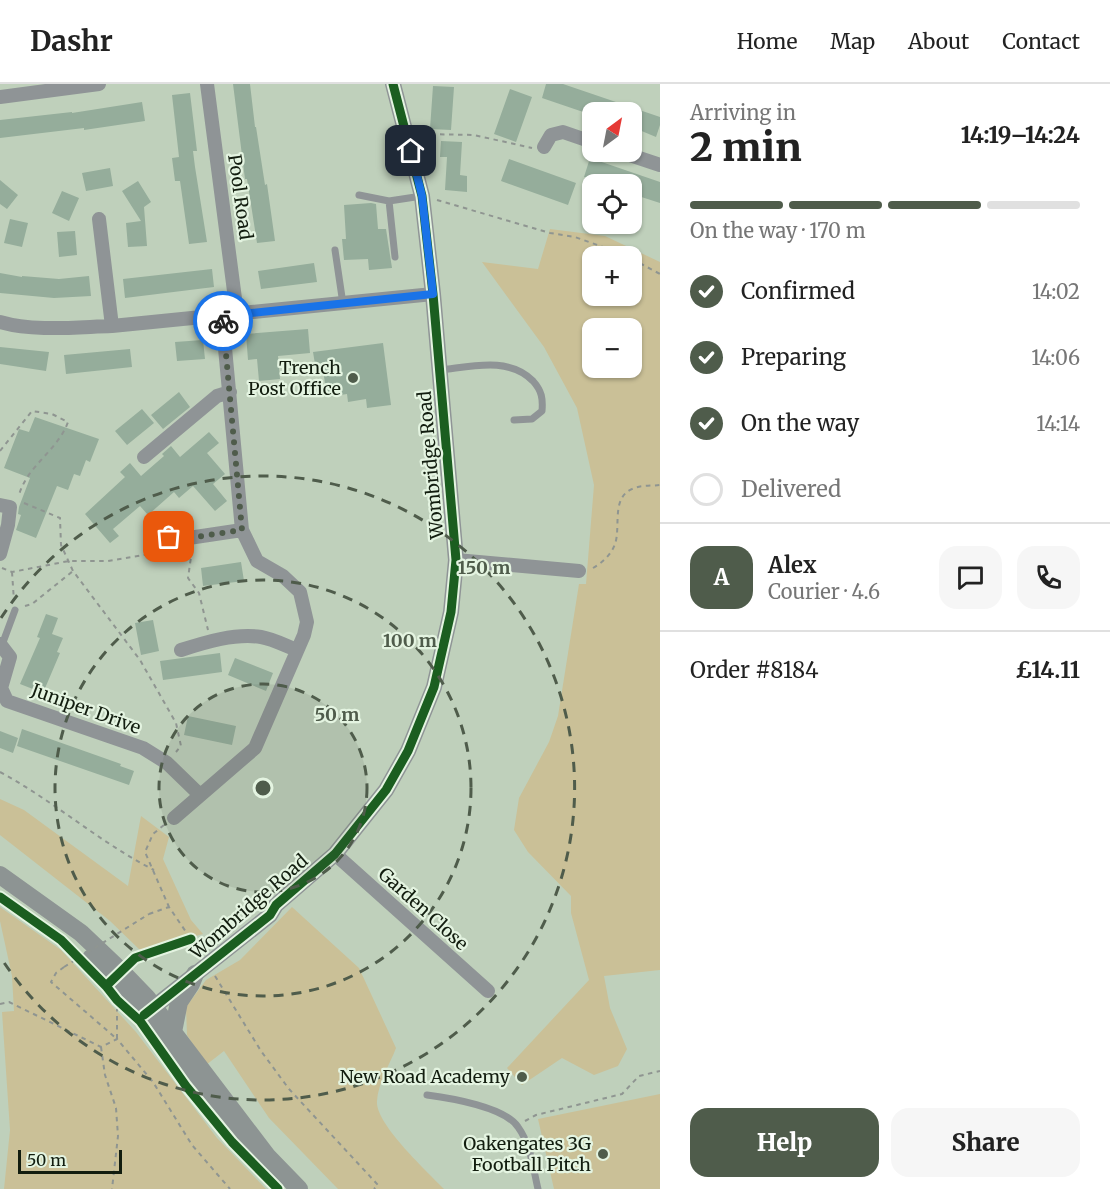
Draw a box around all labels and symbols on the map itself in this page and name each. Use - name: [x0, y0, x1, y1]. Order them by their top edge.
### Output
- north arrow: [582, 102, 642, 162]
- pin: [385, 125, 436, 176]
- street label: Pool Road: [223, 153, 258, 241]
- courier: [193, 291, 253, 351]
- place label: Trench Post Office: [248, 356, 341, 400]
- marker: Trench Post Office: [346, 371, 360, 385]
- street label: Wombridge Road: [413, 390, 449, 541]
- pin: [143, 511, 194, 562]
- text: 150 m: [458, 556, 510, 579]
- text: 100 m: [383, 629, 437, 652]
- street label: Juniper Drive: [27, 678, 144, 739]
- text: 50 m: [315, 703, 359, 726]
- centre of rings: [253, 778, 273, 798]
- street label: Wombridge Road: [184, 849, 312, 965]
- street label: Garden Close: [374, 862, 473, 955]
- place label: New Road Academy: [340, 1065, 511, 1088]
- marker: New Road Academy: [515, 1070, 529, 1084]
- place label: Oakengates 3G Football Pitch: [463, 1132, 591, 1176]
- scale bar: [18, 1147, 122, 1174]
- marker: Oakengates 3G Football Pitch: [596, 1147, 610, 1161]

